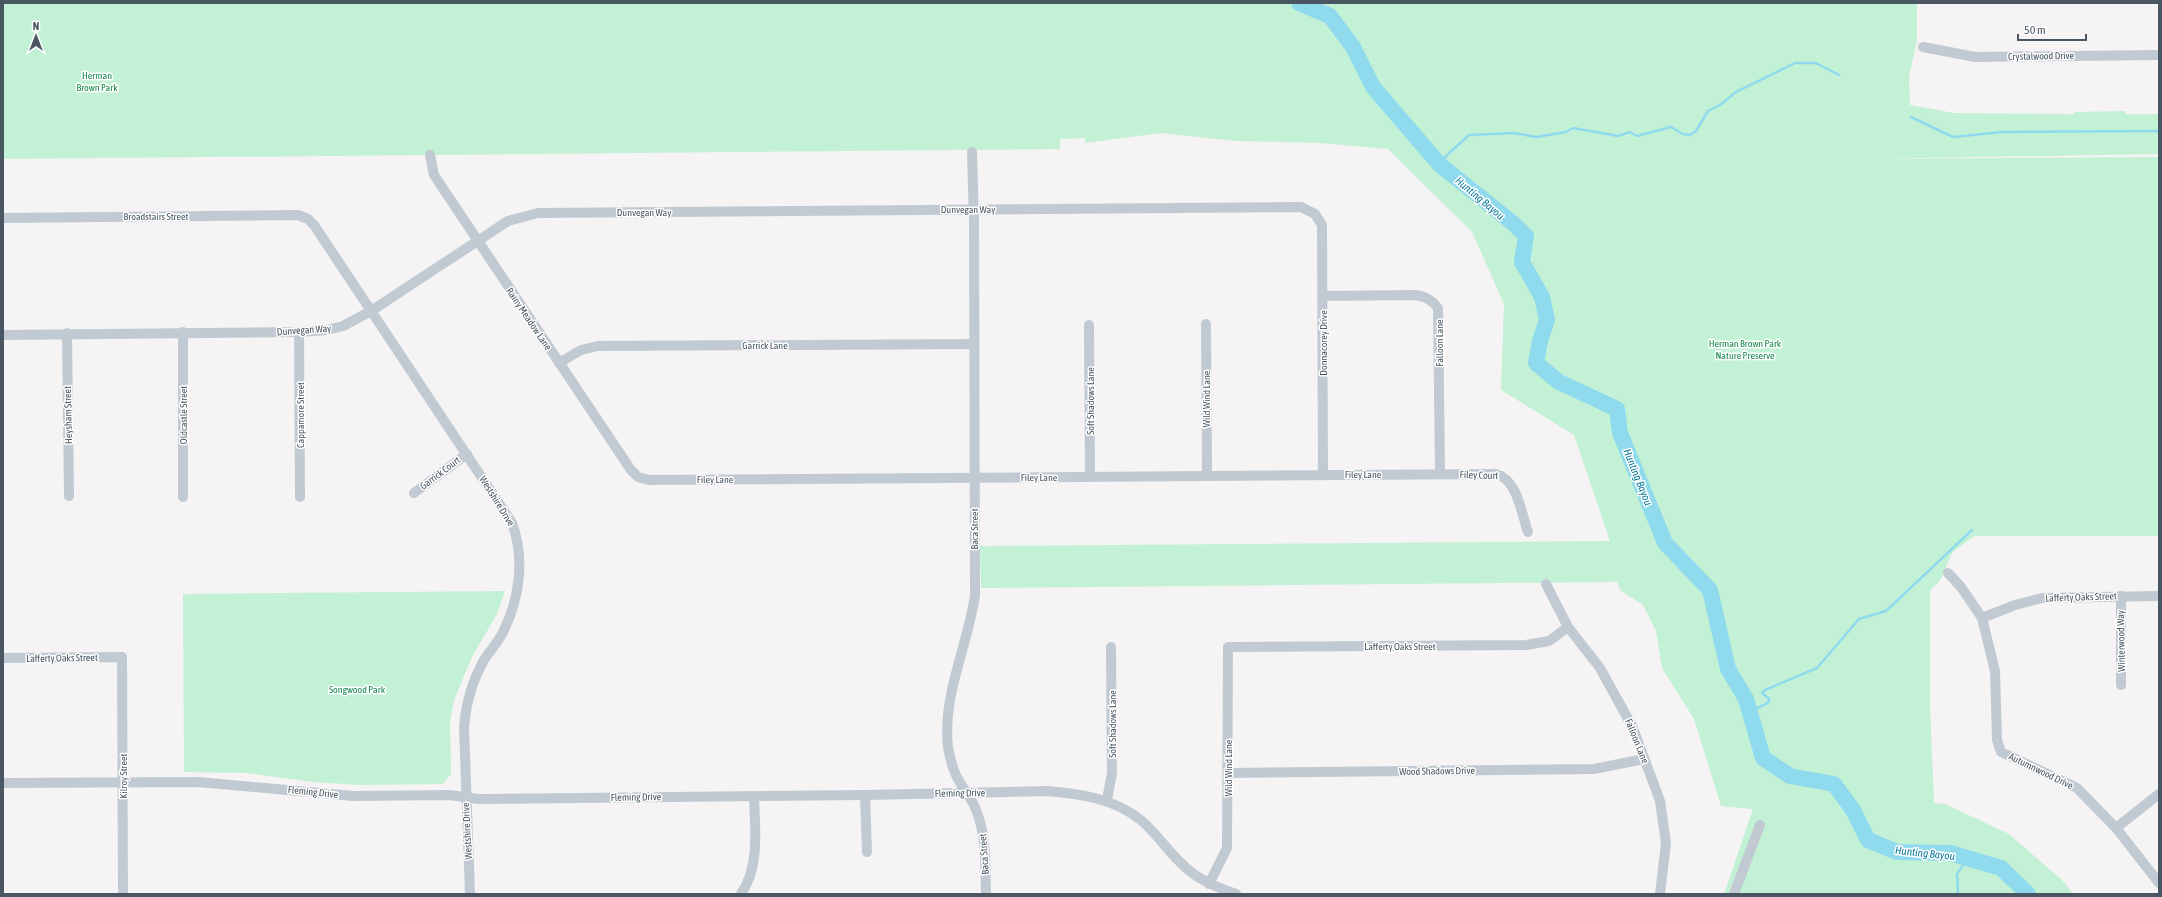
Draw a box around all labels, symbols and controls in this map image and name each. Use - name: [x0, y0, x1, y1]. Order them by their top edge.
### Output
- north arrow: [16, 16, 56, 56]
- scale bar: [2018, 16, 2086, 42]
- text: N: [33, 20, 39, 32]
- text: 50 m: [2024, 23, 2046, 37]
- street label: Crystalwood Drive: [2008, 50, 2075, 62]
- park label: Herman Brown Park: [76, 70, 118, 93]
- water label: Hunting Bayou: [1453, 174, 1507, 222]
- street label: Dunvegan Way: [941, 204, 995, 215]
- street label: Dunvegan Way: [617, 207, 671, 218]
- street label: Broadstairs Street: [124, 211, 189, 222]
- street label: Rainy Meadow Lane: [504, 286, 554, 353]
- street label: Donnacorey Drive: [1318, 310, 1329, 376]
- street label: Falloon Lane: [1434, 319, 1445, 367]
- street label: Dunvegan Way: [276, 323, 332, 337]
- park label: Herman Brown Park Nature Preserve: [1709, 338, 1782, 361]
- street label: Garrick Lane: [742, 340, 788, 351]
- street label: Soft Shadows Lane: [1085, 367, 1096, 435]
- street label: Wild Wind Lane: [1201, 370, 1212, 427]
- street label: Cappamore Street: [295, 382, 306, 448]
- street label: Heysham Street: [62, 386, 74, 444]
- street label: Oldcastle Street: [178, 386, 189, 444]
- water label: Hunting Bayou: [1621, 447, 1655, 508]
- street label: Garrick Court: [418, 454, 462, 492]
- street label: Filey Lane: [1345, 469, 1382, 480]
- street label: Filey Court: [1460, 469, 1499, 481]
- street label: Filey Lane: [1021, 472, 1058, 483]
- street label: Westshire Drive: [477, 474, 517, 528]
- street label: Filey Lane: [697, 474, 734, 485]
- street label: Baca Street: [969, 508, 980, 550]
- street label: Lafferty Oaks Street: [2045, 590, 2117, 604]
- street label: Winterwood Way: [2115, 610, 2127, 672]
- street label: Lafferty Oaks Street: [1364, 641, 1436, 652]
- street label: Lafferty Oaks Street: [26, 652, 98, 664]
- park label: Songwood Park: [329, 684, 386, 695]
- street label: Soft Shadows Lane: [1107, 690, 1118, 758]
- street label: Falloon Lane: [1623, 717, 1651, 765]
- street label: Wild Wind Lane: [1223, 739, 1234, 796]
- street label: Autumnwood Drive: [2007, 751, 2075, 792]
- street label: Kilroy Street: [118, 753, 129, 798]
- street label: Wood Shadows Drive: [1399, 765, 1475, 777]
- street label: Fleming Drive: [287, 784, 339, 800]
- street label: Fleming Drive: [935, 787, 986, 799]
- street label: Fleming Drive: [611, 791, 662, 803]
- street label: Westshire Drive: [460, 802, 474, 860]
- street label: Baca Street: [977, 833, 991, 875]
- water label: Hunting Bayou: [1895, 844, 1956, 862]

